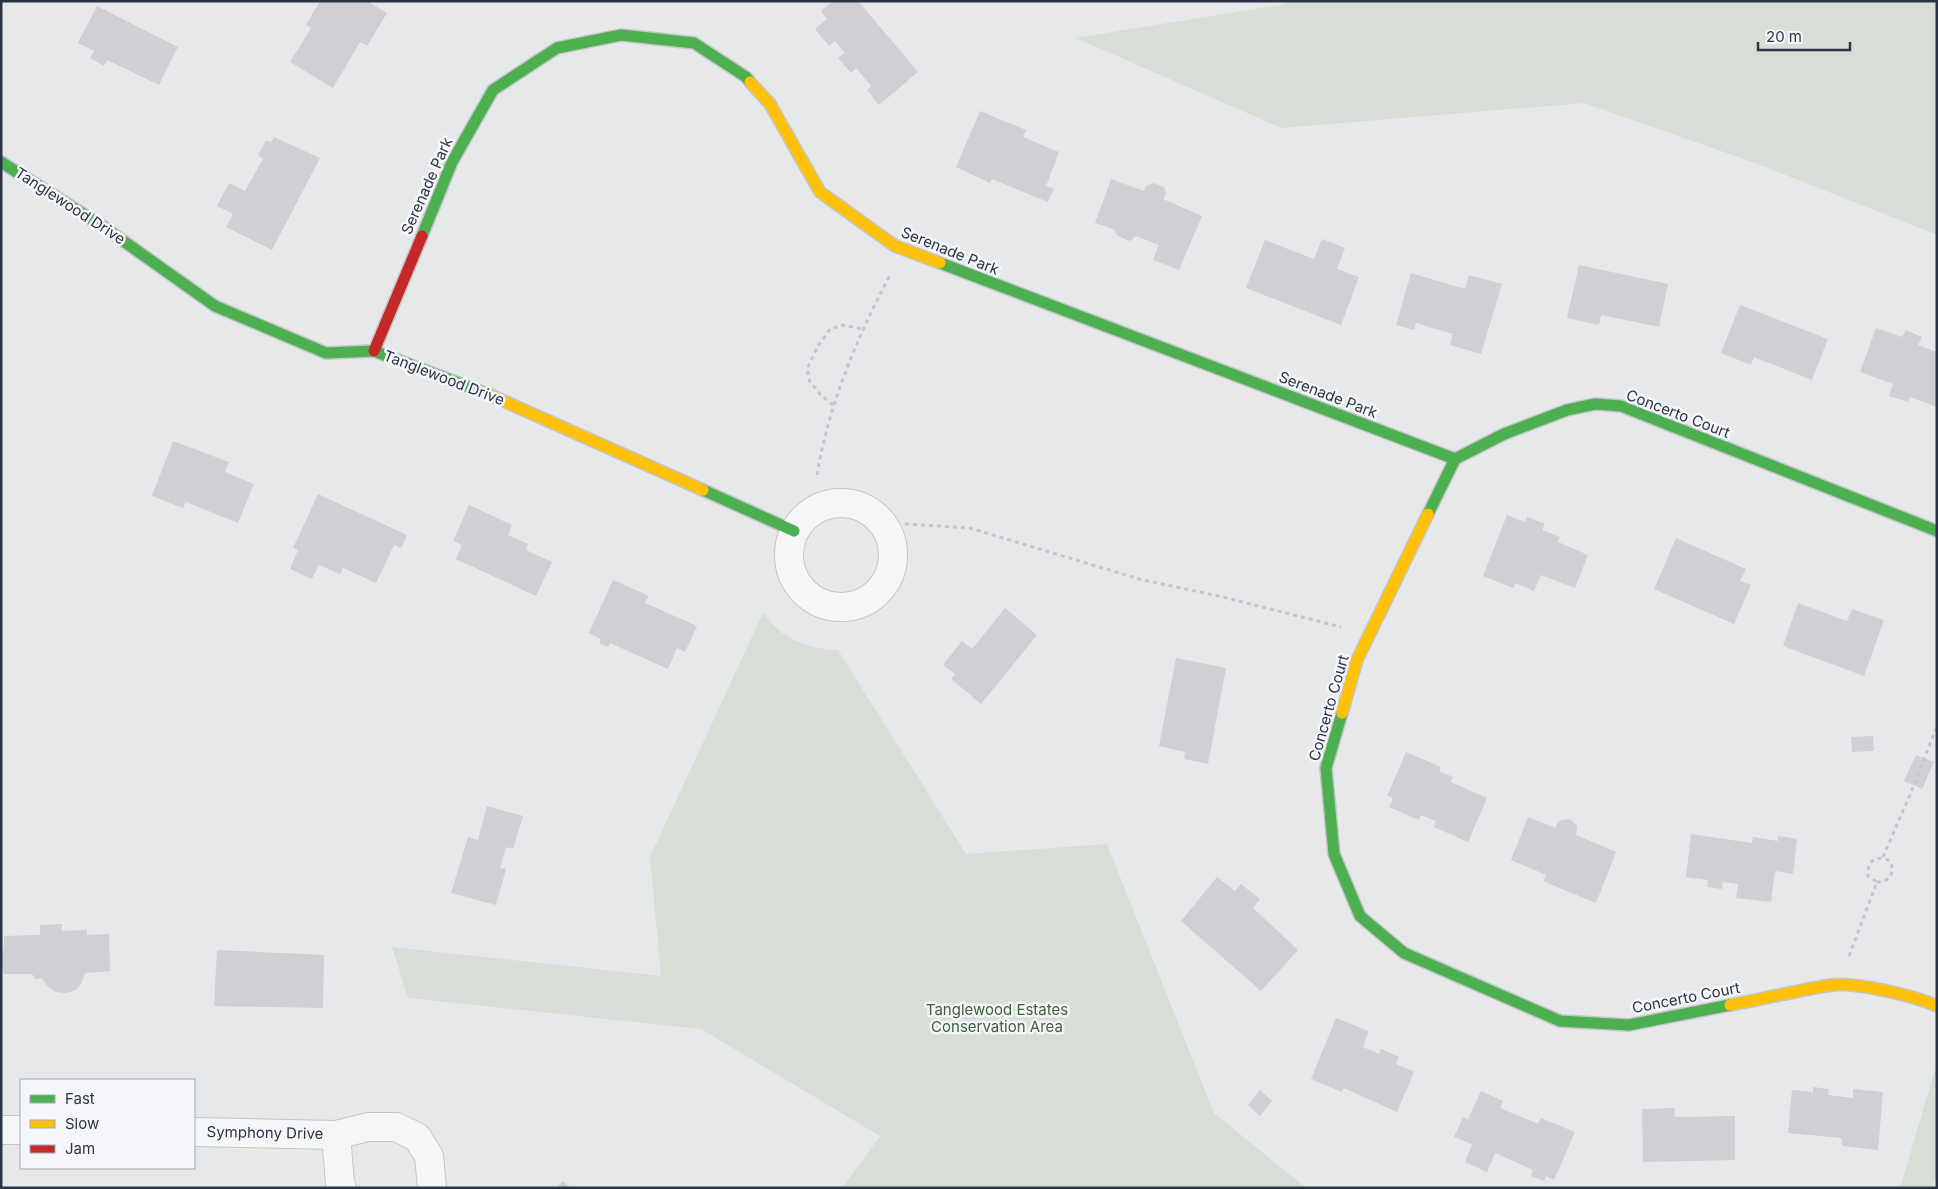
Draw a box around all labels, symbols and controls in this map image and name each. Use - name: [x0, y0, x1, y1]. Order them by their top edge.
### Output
- scale bar: [1758, 20, 1850, 52]
- text: 20 m: [1766, 27, 1802, 46]
- street label: Serenade Park: [397, 134, 457, 237]
- street label: Tanglewood Drive: [12, 163, 129, 248]
- street label: Serenade Park: [898, 222, 1003, 279]
- street label: Tanglewood Drive: [381, 346, 507, 409]
- street label: Serenade Park: [1276, 367, 1381, 422]
- street label: Concerto Court: [1624, 385, 1733, 442]
- street label: Concerto Court: [1304, 652, 1353, 763]
- street label: Concerto Court: [1630, 978, 1742, 1017]
- park label: Tanglewood Estates Conservation Area: [926, 1000, 1068, 1036]
- legend: [20, 1079, 195, 1169]
- text: Fast: [65, 1089, 95, 1108]
- text: Slow: [65, 1114, 99, 1133]
- street label: Symphony Drive: [206, 1122, 324, 1143]
- text: Jam: [65, 1139, 95, 1158]

